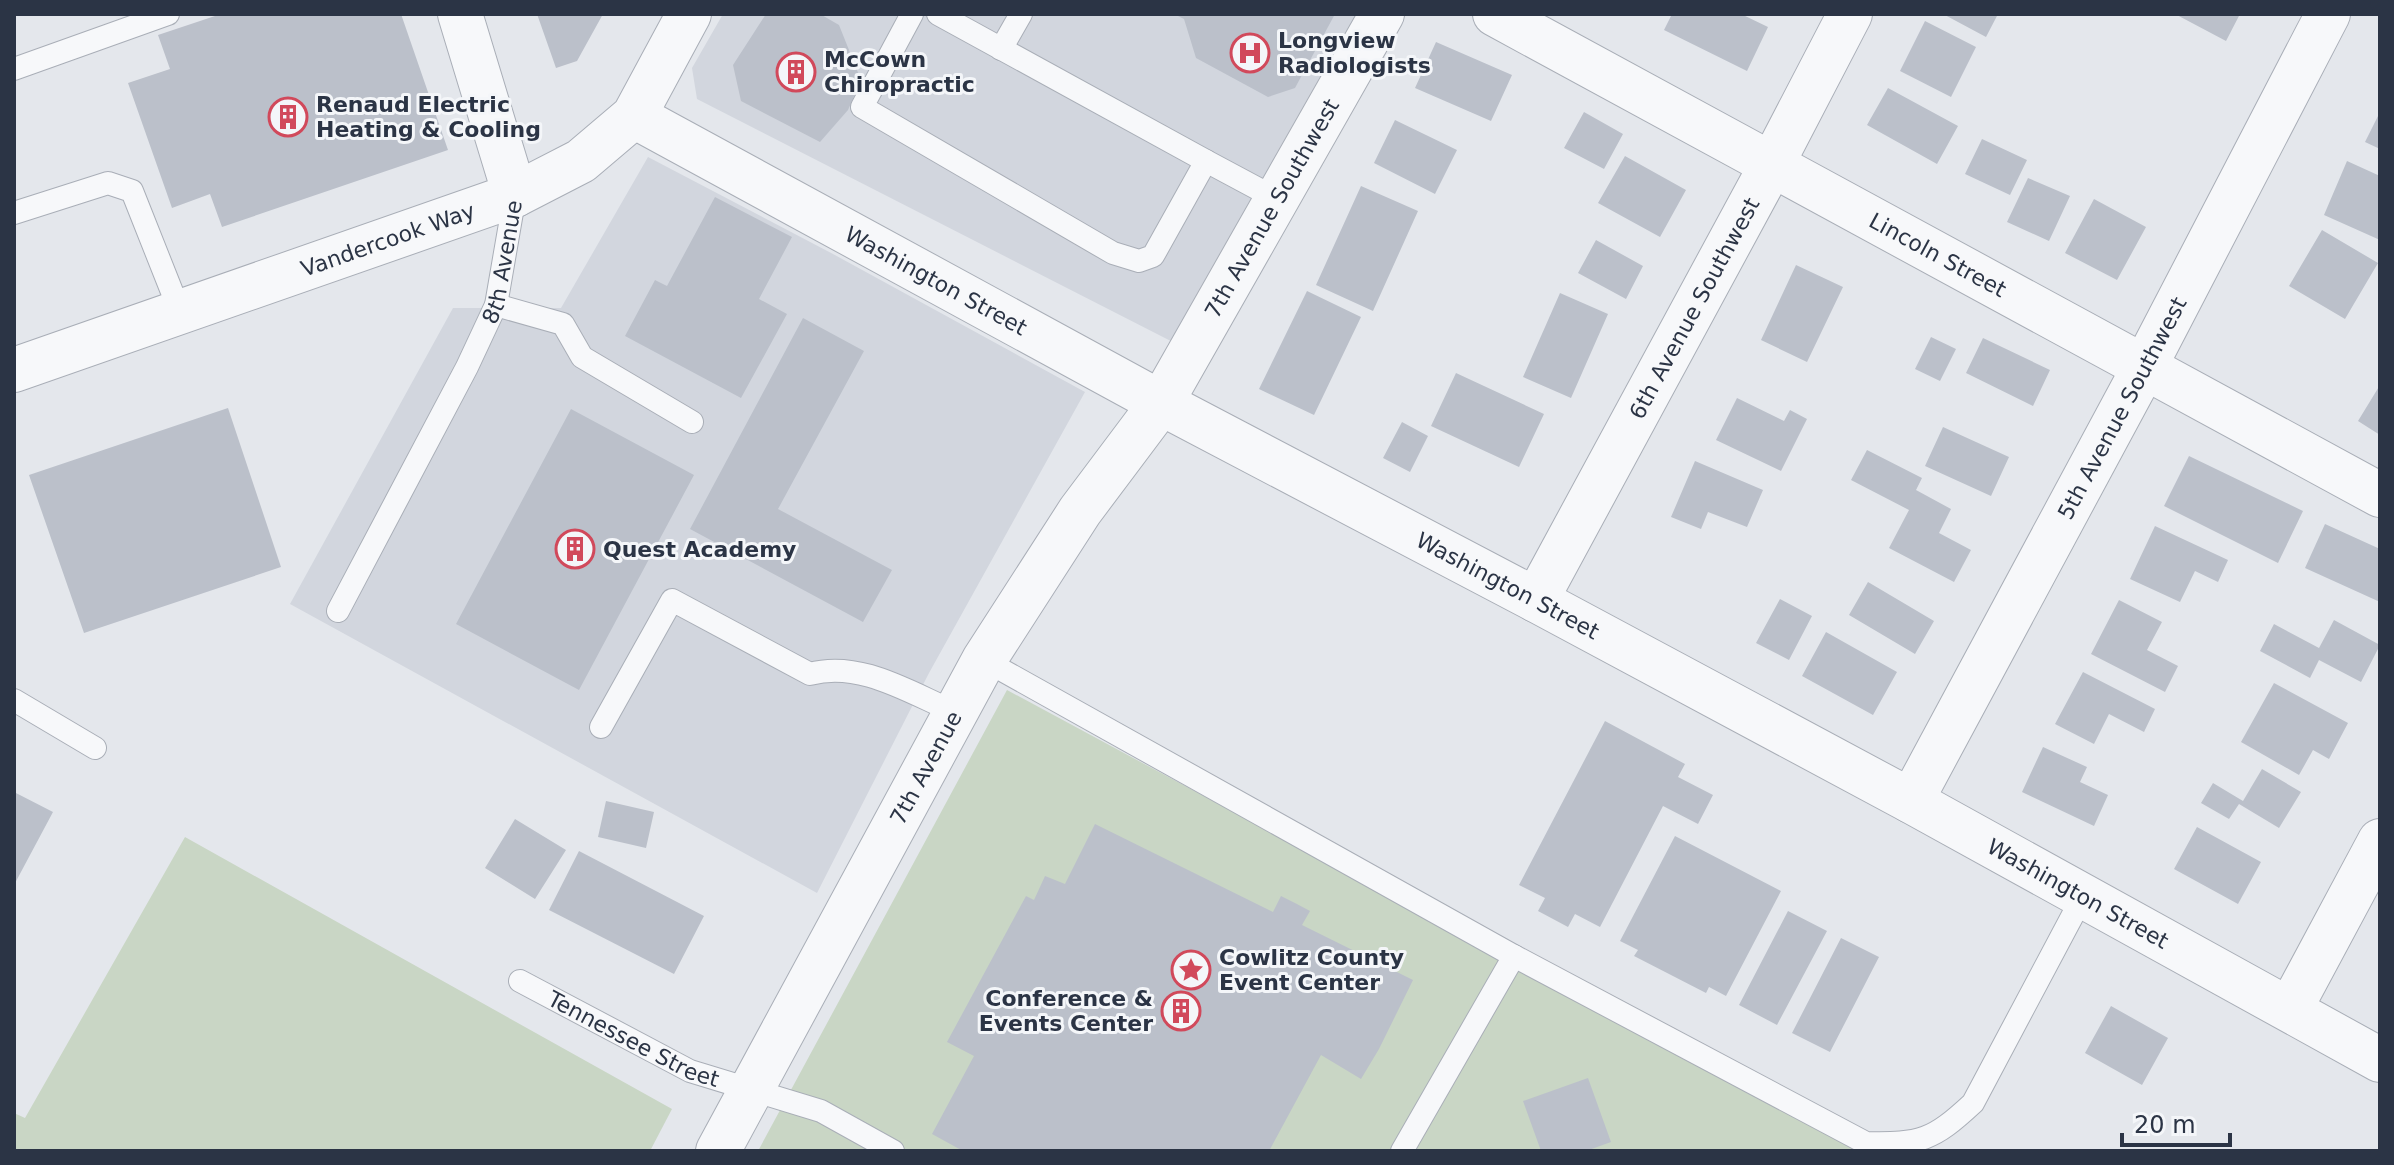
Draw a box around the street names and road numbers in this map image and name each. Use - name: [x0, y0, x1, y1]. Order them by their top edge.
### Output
- street label: 7th Avenue Southwest: [1200, 94, 1344, 322]
- street label: 6th Avenue Southwest: [1624, 193, 1765, 423]
- street label: Vandercook Way: [298, 198, 478, 282]
- street label: 8th Avenue: [477, 198, 527, 328]
- street label: Lincoln Street: [1865, 208, 2011, 303]
- street label: Washington Street: [841, 221, 1031, 341]
- street label: 5th Avenue Southwest: [2053, 293, 2192, 524]
- street label: Washington Street: [1412, 527, 1604, 645]
- street label: 7th Avenue: [885, 707, 967, 829]
- street label: Washington Street: [1983, 834, 2173, 954]
- street label: Tennessee Street: [543, 986, 723, 1092]

